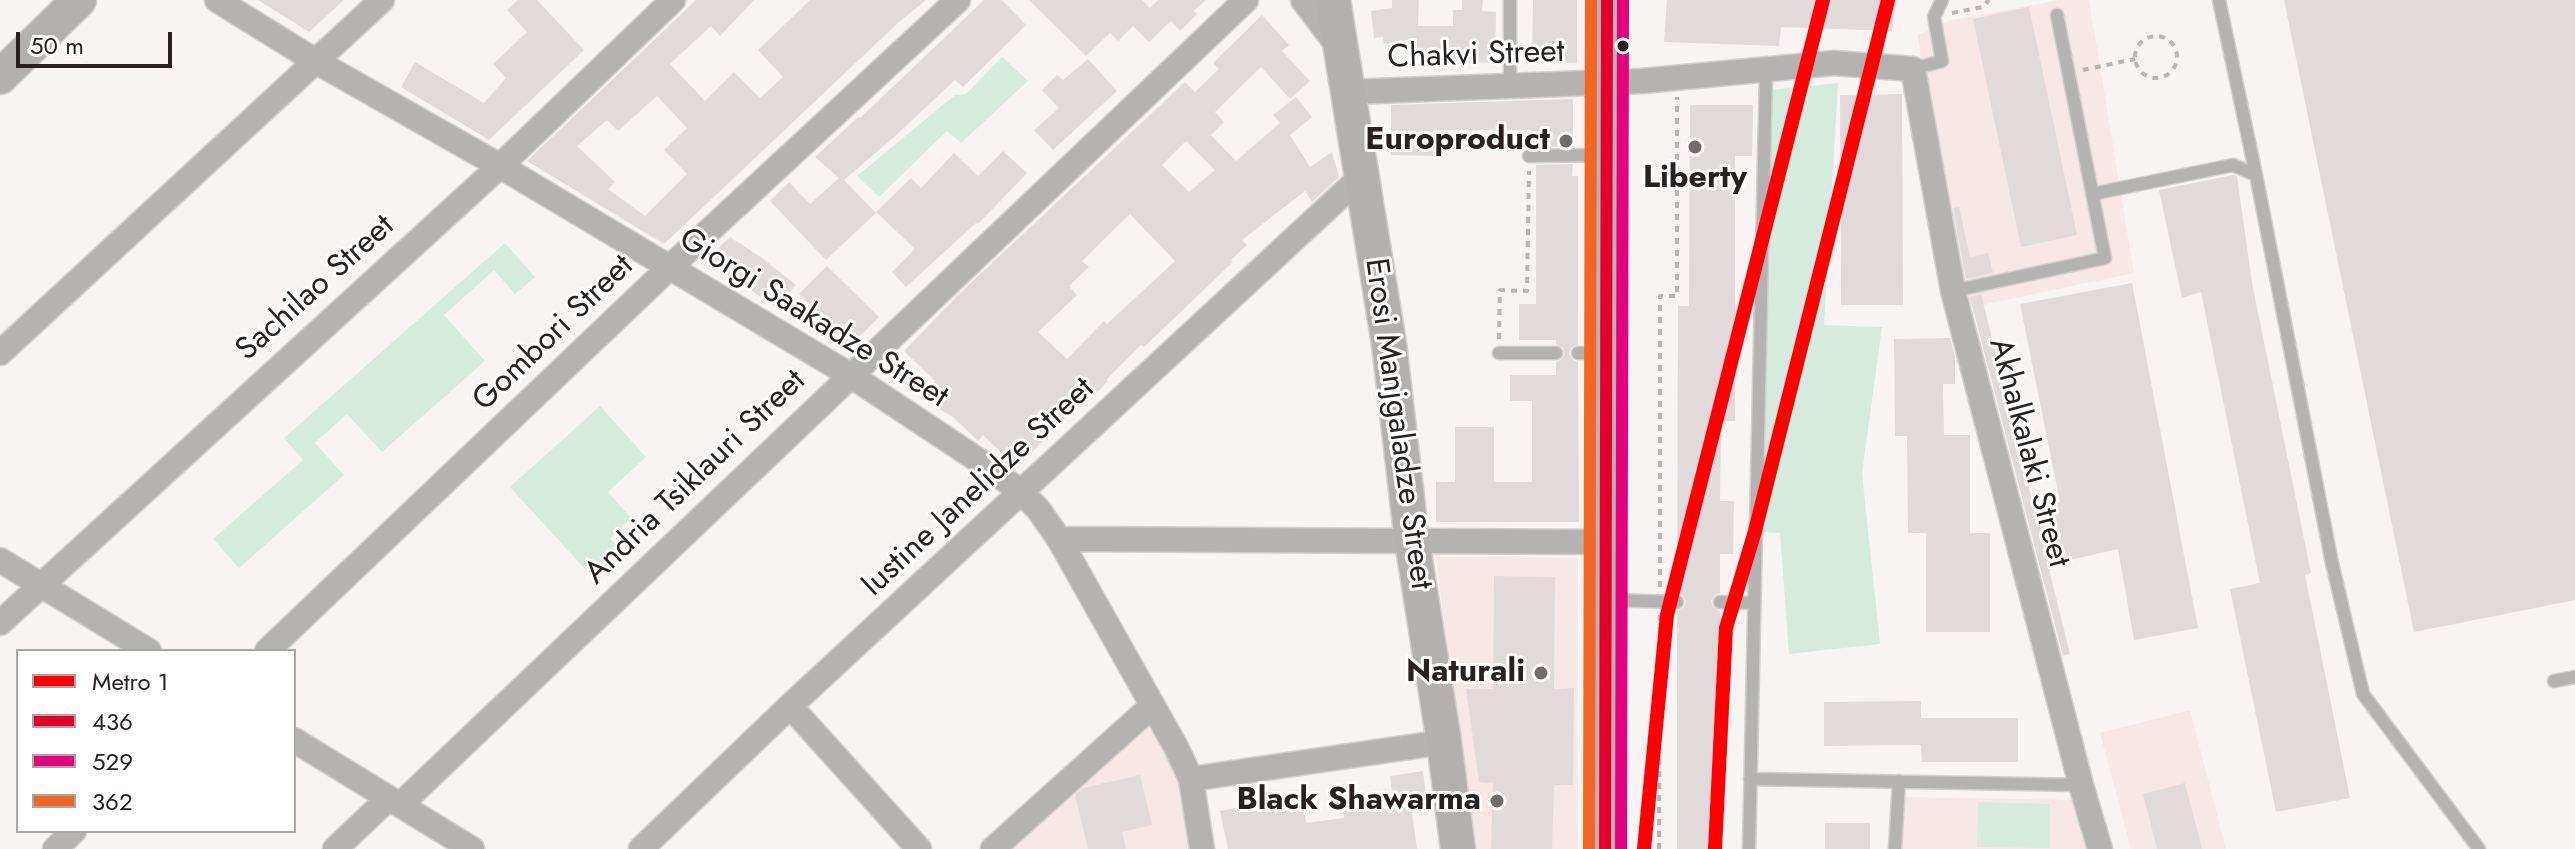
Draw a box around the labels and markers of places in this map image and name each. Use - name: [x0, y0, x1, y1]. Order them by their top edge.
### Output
- unlabelled marker: [1615, 38, 1631, 54]
- place label: Europroduct: [1365, 122, 1550, 160]
- marker: Europroduct: [1557, 132, 1575, 150]
- marker: Liberty: [1686, 138, 1704, 156]
- place label: Liberty: [1643, 160, 1747, 198]
- place label: Naturali: [1406, 654, 1525, 692]
- marker: Naturali: [1532, 664, 1550, 682]
- place label: Black Shawarma: [1236, 782, 1481, 820]
- marker: Black Shawarma: [1488, 792, 1506, 810]

